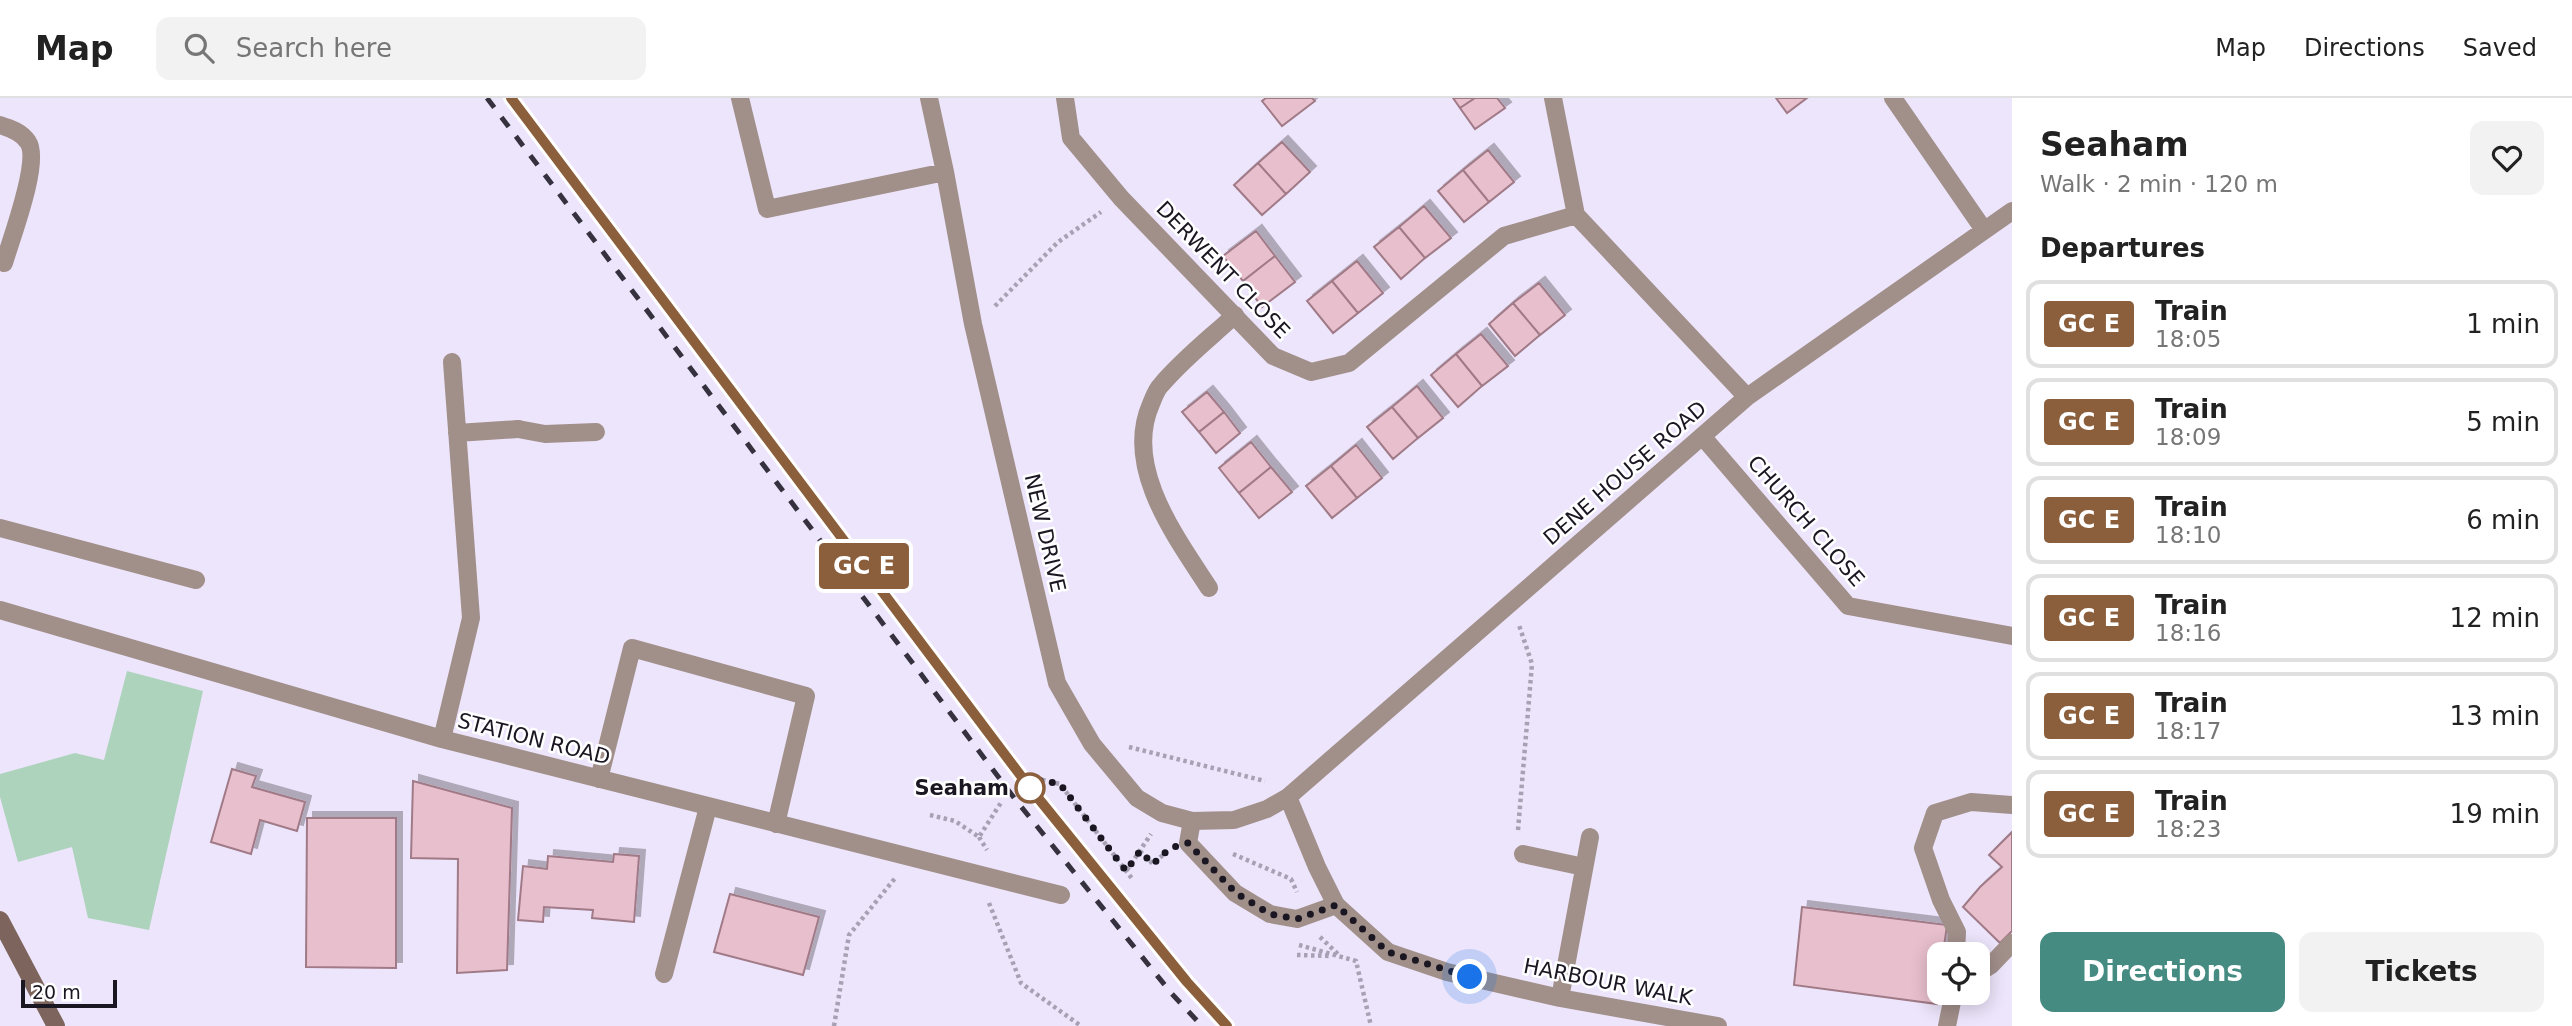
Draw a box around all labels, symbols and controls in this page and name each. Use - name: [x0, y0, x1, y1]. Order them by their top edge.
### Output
- search box: [156, 17, 646, 80]
- text: Map: [35, 29, 114, 68]
- icon: search: [180, 29, 218, 67]
- text: Search here: [236, 33, 392, 63]
- text: Map: [2215, 34, 2266, 62]
- text: Directions: [2304, 34, 2425, 62]
- text: Saved: [2463, 34, 2537, 62]
- button: heart: [2470, 121, 2544, 195]
- text: Seaham: [2040, 125, 2189, 164]
- text: Walk · 2 min · 120 m: [2040, 171, 2278, 197]
- street label: DERWENT CLOSE: [1151, 197, 1295, 343]
- text: Departures: [2040, 233, 2205, 263]
- text: Train: [2155, 296, 2228, 326]
- text: 1 min: [2466, 309, 2540, 339]
- text: GC E: [2058, 310, 2120, 338]
- text: 18:05: [2155, 326, 2221, 352]
- text: Train: [2155, 394, 2228, 424]
- street label: DENE HOUSE ROAD: [1539, 396, 1711, 550]
- text: 5 min: [2466, 407, 2540, 437]
- text: GC E: [2058, 408, 2120, 436]
- text: 18:09: [2155, 424, 2221, 450]
- street label: CHURCH CLOSE: [1743, 451, 1869, 591]
- street label: NEW DRIVE: [1020, 471, 1070, 595]
- text: Train: [2155, 492, 2228, 522]
- text: 6 min: [2466, 505, 2540, 535]
- text: GC E: [2058, 506, 2120, 534]
- text: 18:10: [2155, 522, 2221, 548]
- line badge: GC E: [815, 543, 913, 589]
- text: GC E: [833, 552, 895, 580]
- text: Train: [2155, 590, 2228, 620]
- text: 12 min: [2450, 603, 2540, 633]
- text: GC E: [2058, 604, 2120, 632]
- text: 18:16: [2155, 620, 2221, 646]
- text: Train: [2155, 688, 2228, 718]
- text: 13 min: [2450, 701, 2540, 731]
- text: GC E: [2058, 702, 2120, 730]
- street label: STATION ROAD: [455, 708, 613, 770]
- text: 18:17: [2155, 718, 2221, 744]
- marker: Seaham: [1015, 773, 1045, 803]
- place label: Seaham: [914, 776, 1009, 800]
- text: Train: [2155, 786, 2228, 816]
- text: 19 min: [2450, 799, 2540, 829]
- text: GC E: [2058, 800, 2120, 828]
- text: 18:23: [2155, 816, 2221, 842]
- button: Directions: [2040, 932, 2285, 1012]
- button: Tickets: [2299, 932, 2544, 1012]
- map controls: [1927, 942, 1990, 1005]
- button: locate: [1927, 942, 1990, 1005]
- street label: HARBOUR WALK: [1522, 954, 1696, 1010]
- your location: [1452, 959, 1487, 994]
- scale bar: [21, 977, 117, 1009]
- text: 20 m: [32, 981, 81, 1003]

